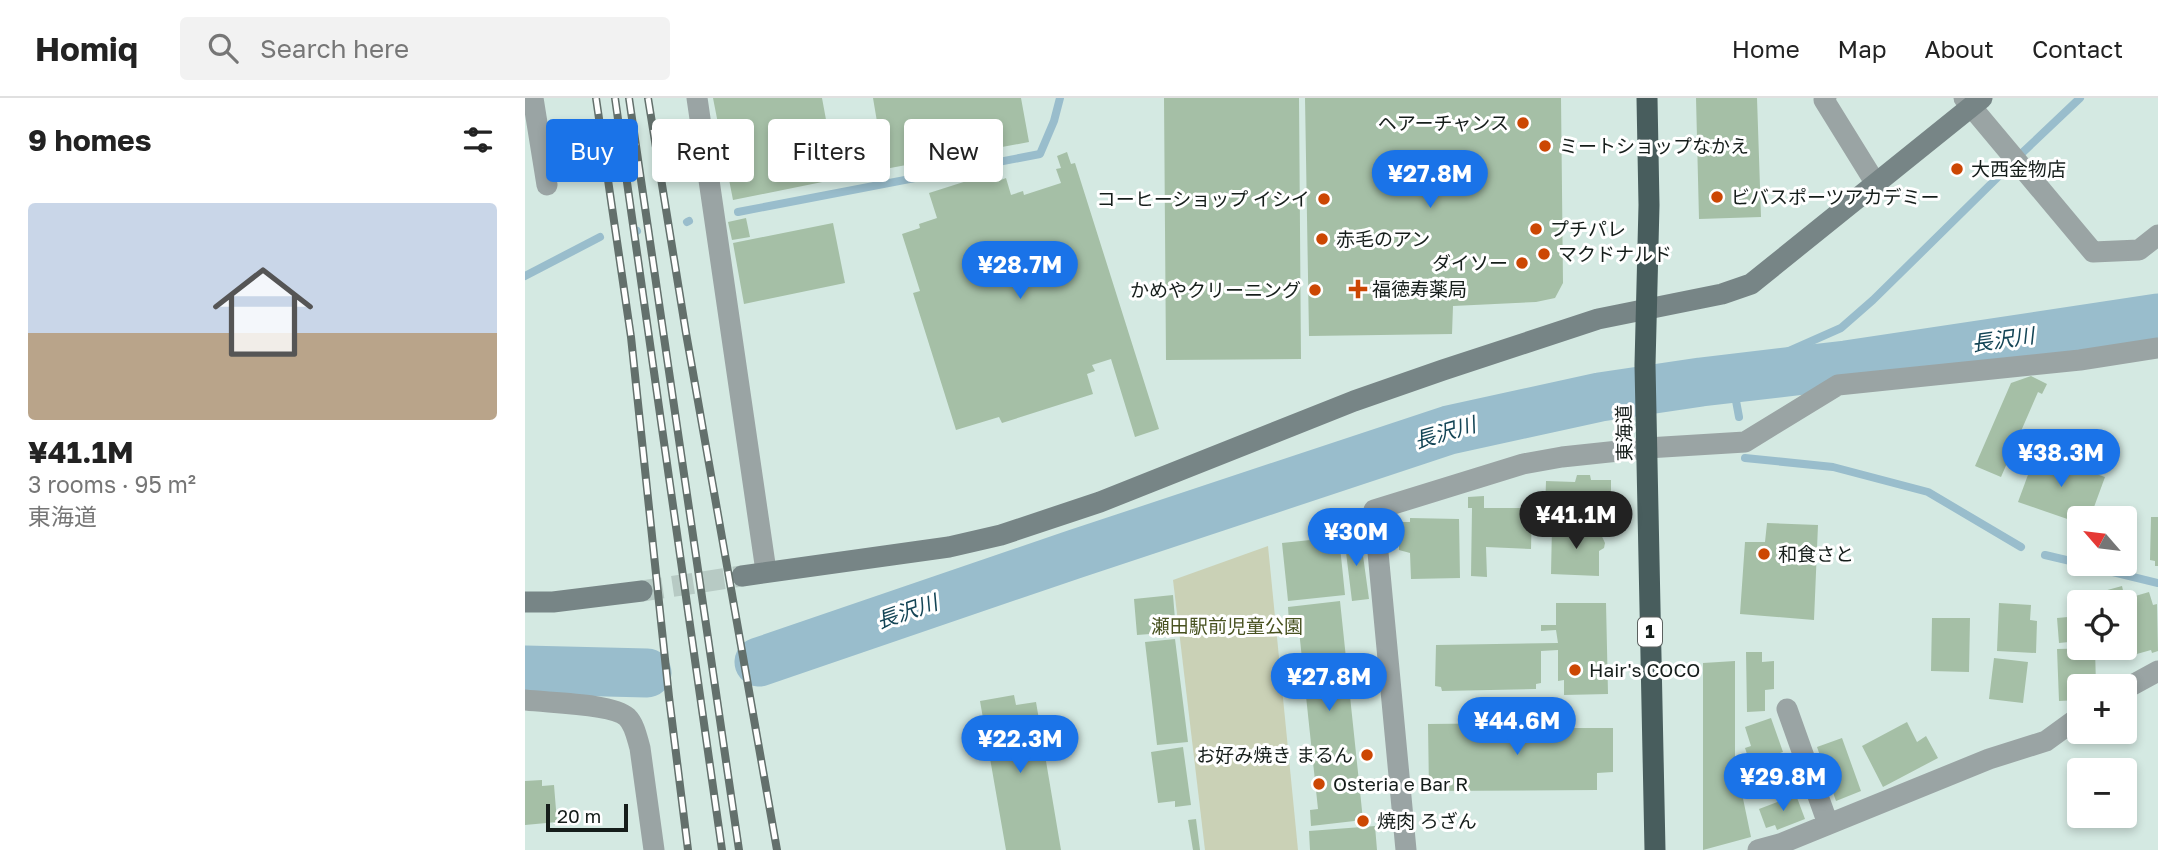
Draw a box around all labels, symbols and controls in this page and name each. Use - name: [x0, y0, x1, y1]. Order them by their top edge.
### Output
- search box: [180, 17, 670, 80]
- text: Homiq: [35, 29, 138, 68]
- icon: search: [204, 29, 242, 67]
- text: Search here: [260, 33, 409, 64]
- text: Home: [1732, 34, 1800, 63]
- text: Map: [1838, 34, 1887, 63]
- text: About: [1925, 34, 1994, 63]
- text: Contact: [2032, 34, 2123, 63]
- place label: ヘアーチャンス: [1378, 111, 1509, 134]
- marker: ヘアーチャンス: [1515, 115, 1531, 131]
- chip: Buy: [546, 119, 638, 182]
- chip: Rent: [652, 119, 754, 182]
- chip: Filters: [768, 119, 890, 182]
- chip: New: [904, 119, 1003, 182]
- icon: filters: [459, 121, 497, 159]
- text: 9 homes: [28, 122, 151, 158]
- place label: ミートショップなかえ: [1559, 134, 1749, 157]
- marker: ミートショップなかえ: [1537, 138, 1553, 154]
- pin: ¥27.8M: [1373, 150, 1487, 210]
- place label: 大西金物店: [1971, 157, 2066, 180]
- text: ¥27.8M: [1388, 159, 1472, 187]
- marker: 大西金物店: [1949, 161, 1965, 177]
- place label: ビバスポーツアカデミー: [1731, 185, 1940, 208]
- place label: コーヒーショップ イシイ: [1097, 187, 1310, 210]
- marker: ビバスポーツアカデミー: [1709, 189, 1725, 205]
- marker: コーヒーショップ イシイ: [1316, 191, 1332, 207]
- place label: プチパレ: [1550, 217, 1626, 240]
- marker: プチパレ: [1528, 221, 1544, 237]
- place label: 赤毛のアン: [1336, 227, 1430, 250]
- marker: 赤毛のアン: [1314, 231, 1330, 247]
- pin: ¥28.7M: [963, 242, 1077, 301]
- place label: マクドナルド: [1558, 242, 1672, 265]
- marker: マクドナルド: [1536, 246, 1552, 262]
- icon: home: [200, 249, 326, 375]
- text: ¥28.7M: [978, 250, 1062, 278]
- place label: ダイソー: [1432, 251, 1508, 274]
- marker: ダイソー: [1514, 255, 1530, 271]
- place label: 福徳寿薬局: [1372, 277, 1467, 300]
- place label: かめやクリーニング: [1130, 278, 1301, 301]
- marker: 福徳寿薬局: [1350, 281, 1366, 297]
- marker: かめやクリーニング: [1307, 282, 1323, 298]
- water label: 長沢川: [1970, 321, 2038, 356]
- street label: 東海道: [1612, 404, 1635, 462]
- water label: 長沢川: [1411, 410, 1481, 453]
- pin: ¥38.3M: [2004, 430, 2118, 489]
- text: ¥41.1M: [28, 434, 134, 470]
- text: ¥38.3M: [2018, 438, 2104, 466]
- text: 3 rooms · 95 m²: [28, 470, 196, 498]
- pin: ¥41.1M: [1519, 491, 1633, 551]
- text: ¥41.1M: [1535, 500, 1617, 528]
- text: 東海道: [28, 502, 97, 530]
- north arrow: [2067, 506, 2137, 576]
- map controls: [2067, 506, 2137, 828]
- pin: ¥30M: [1315, 508, 1397, 568]
- text: ¥30M: [1324, 517, 1388, 545]
- place label: 和食さと: [1778, 542, 1854, 565]
- marker: 和食さと: [1756, 546, 1772, 562]
- water label: 長沢川: [873, 588, 943, 634]
- button: locate: [2067, 590, 2137, 660]
- park label: 瀬田駅前児童公園: [1151, 614, 1303, 637]
- road number: 1: [1638, 618, 1662, 646]
- pin: ¥27.8M: [1272, 654, 1386, 713]
- place label: Hair's COCO: [1589, 658, 1700, 681]
- text: ¥27.8M: [1287, 662, 1371, 690]
- marker: Hair's COCO: [1567, 662, 1583, 678]
- button: +: [2067, 674, 2137, 744]
- pin: ¥44.6M: [1460, 698, 1574, 757]
- text: ¥44.6M: [1474, 706, 1560, 734]
- pin: ¥22.3M: [963, 716, 1077, 775]
- text: ¥22.3M: [977, 724, 1063, 752]
- place label: お好み焼き まるん: [1196, 743, 1353, 766]
- marker: お好み焼き まるん: [1359, 747, 1375, 763]
- pin: ¥29.8M: [1726, 754, 1840, 813]
- button: −: [2067, 758, 2137, 828]
- text: ¥29.8M: [1740, 762, 1826, 790]
- place label: Osteria e Bar R: [1333, 772, 1468, 795]
- marker: Osteria e Bar R: [1311, 776, 1327, 792]
- scale bar: [546, 801, 628, 833]
- text: 20 m: [557, 804, 601, 827]
- place label: 焼肉 ろざん: [1377, 809, 1477, 832]
- marker: 焼肉 ろざん: [1355, 813, 1371, 829]

